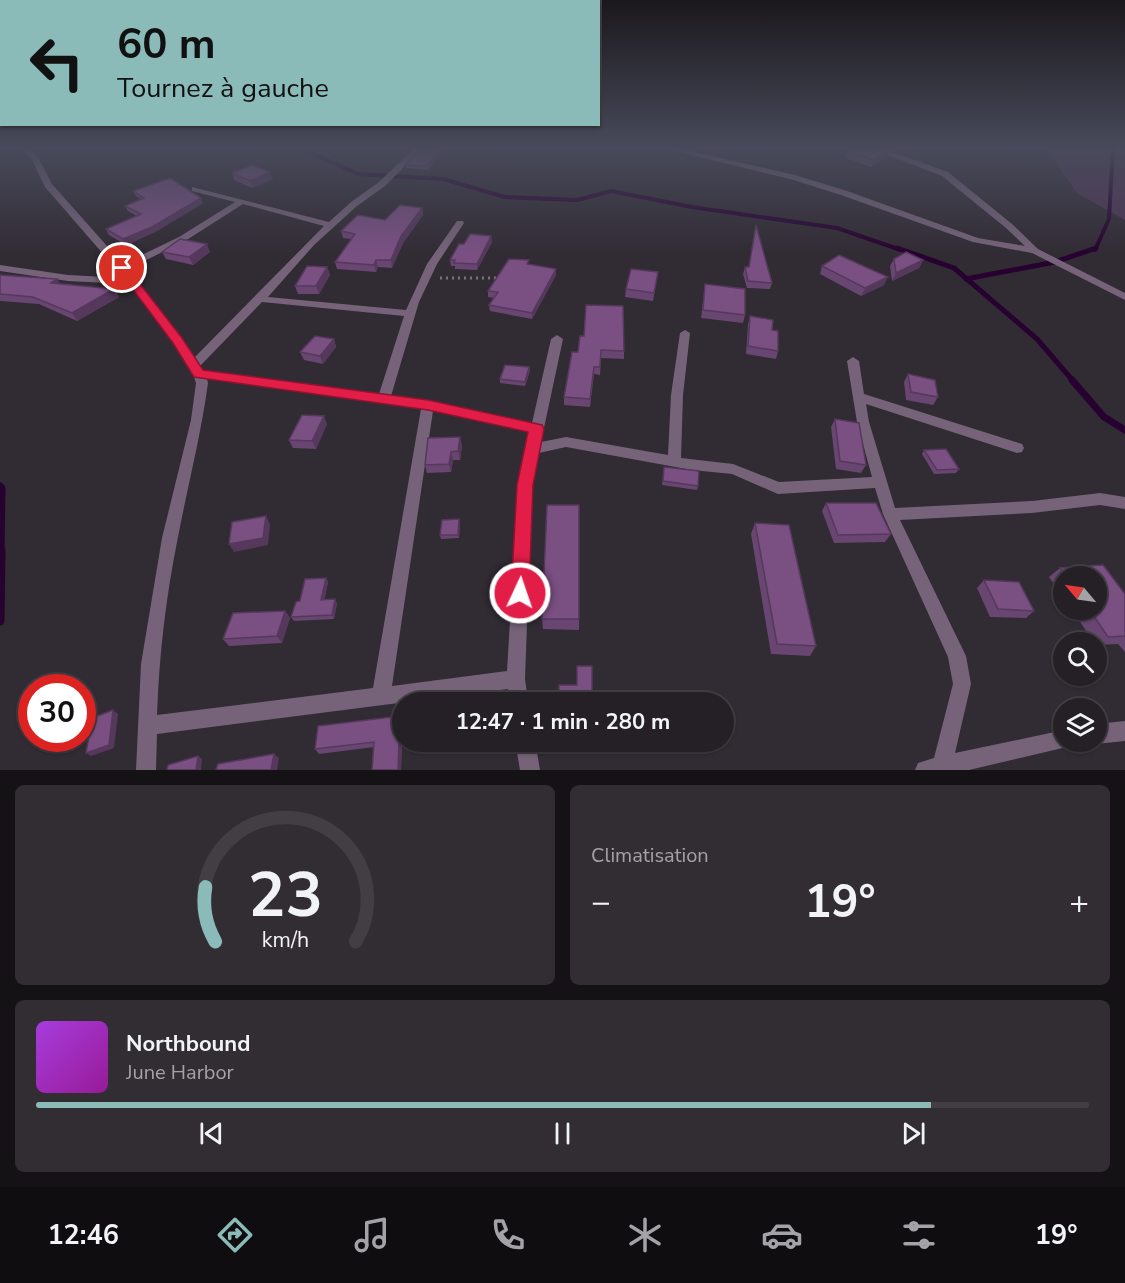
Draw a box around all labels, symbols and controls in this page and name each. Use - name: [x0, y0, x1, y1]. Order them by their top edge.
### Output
- text: 60 m: [117, 16, 216, 73]
- icon: left: [18, 24, 96, 102]
- text: Tournez à gauche: [117, 70, 329, 107]
- pin: [96, 242, 147, 293]
- icon: arrive: [105, 251, 138, 284]
- position arrow: [488, 561, 552, 625]
- north arrow: [1053, 566, 1107, 620]
- map controls: [1053, 566, 1107, 752]
- button: search: [1053, 632, 1107, 686]
- speed limit sign: 30: [18, 674, 96, 752]
- button: layers: [1053, 698, 1107, 752]
- text: 12:47 · 1 min · 280 m: [456, 707, 670, 737]
- text: Climatisation: [591, 842, 709, 869]
- text: 23: [248, 853, 322, 938]
- text: 19°: [804, 872, 876, 933]
- text: −: [591, 880, 611, 925]
- text: +: [1069, 880, 1089, 925]
- text: km/h: [261, 925, 309, 955]
- text: Northbound: [126, 1029, 250, 1059]
- text: June Harbor: [126, 1059, 234, 1086]
- icon: previous: [195, 1117, 228, 1150]
- icon: pause: [546, 1117, 579, 1150]
- icon: next: [897, 1117, 930, 1150]
- icon: directions: [214, 1214, 256, 1256]
- icon: music: [351, 1214, 393, 1256]
- icon: phone: [487, 1214, 529, 1256]
- icon: climate: [624, 1214, 666, 1256]
- icon: car: [761, 1214, 803, 1256]
- icon: filters: [898, 1214, 940, 1256]
- text: 12:46: [47, 1217, 119, 1254]
- text: 19°: [1035, 1217, 1077, 1254]

